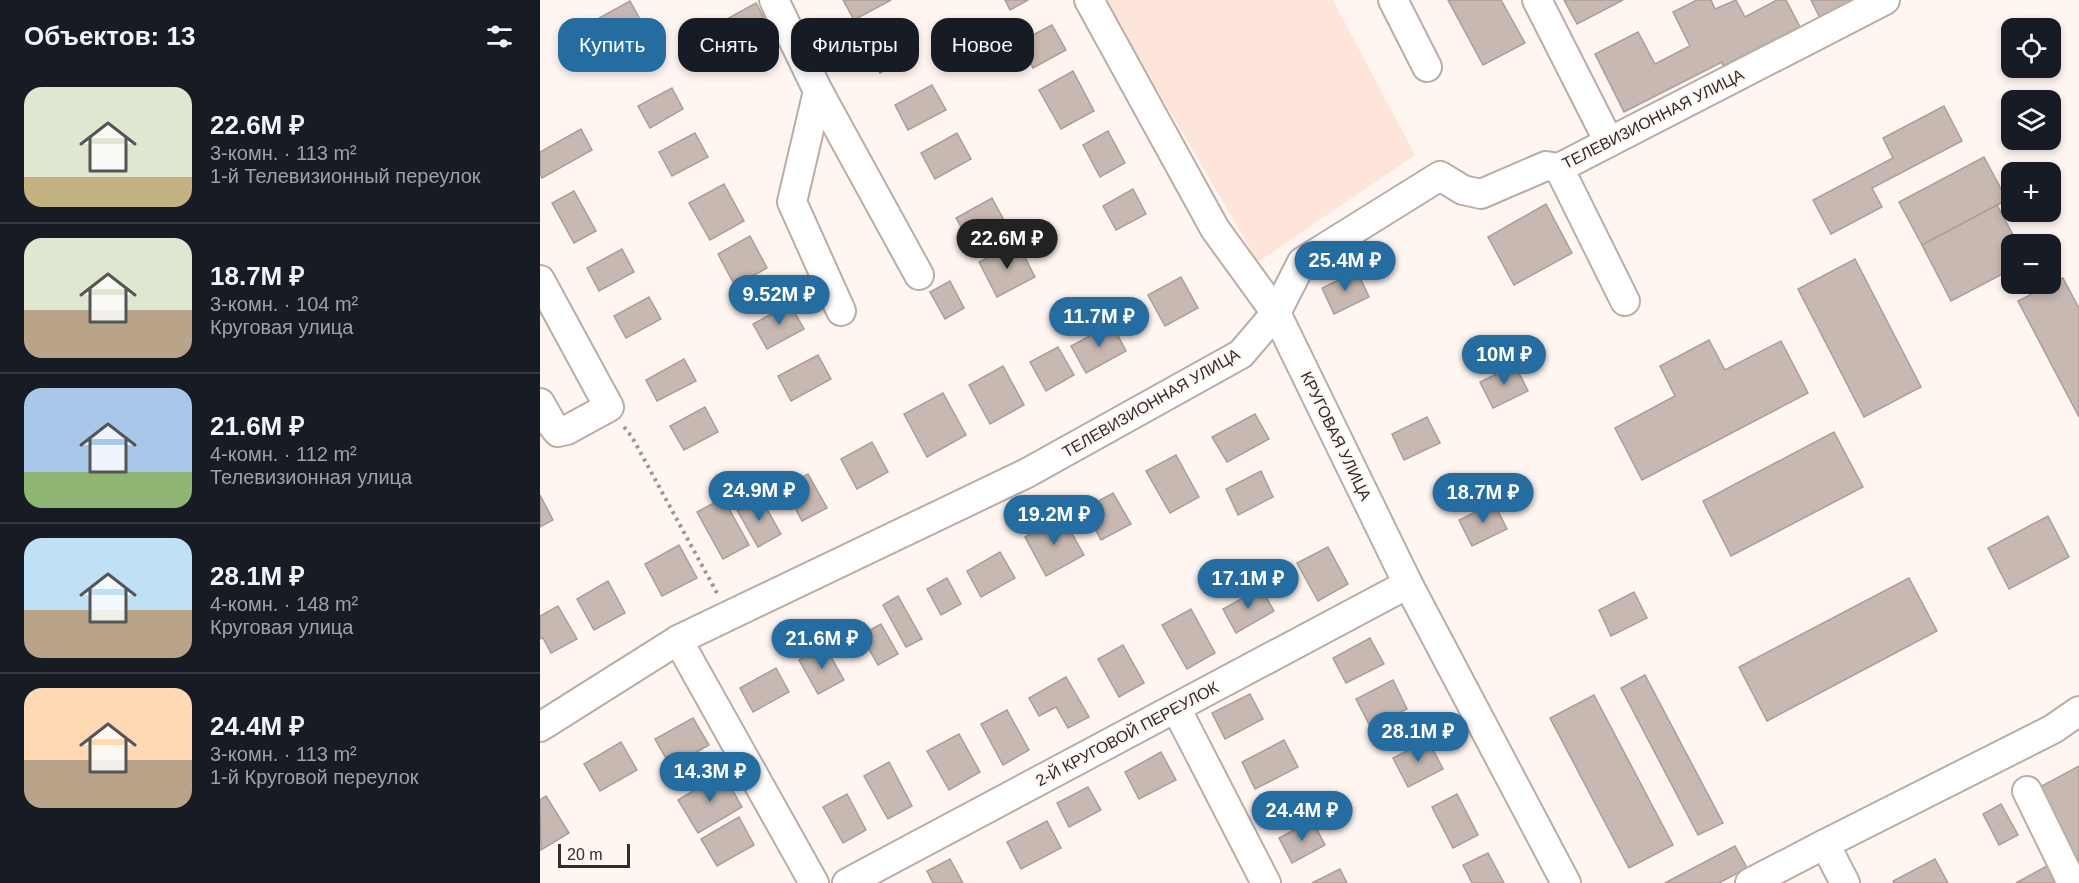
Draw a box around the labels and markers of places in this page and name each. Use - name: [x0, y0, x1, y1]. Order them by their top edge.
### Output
- pin: 22.6M ₽: [952, 219, 1062, 270]
- pin: 25.4M ₽: [1290, 241, 1400, 292]
- pin: 9.52M ₽: [724, 275, 834, 326]
- pin: 11.7M ₽: [1044, 297, 1154, 348]
- pin: 10M ₽: [1462, 335, 1546, 386]
- pin: 24.9M ₽: [704, 471, 814, 522]
- pin: 18.7M ₽: [1428, 473, 1538, 524]
- pin: 19.2M ₽: [999, 495, 1109, 546]
- pin: 17.1M ₽: [1193, 559, 1303, 610]
- pin: 21.6M ₽: [767, 619, 877, 670]
- pin: 28.1M ₽: [1363, 712, 1473, 763]
- pin: 14.3M ₽: [655, 752, 765, 803]
- pin: 24.4M ₽: [1247, 791, 1357, 842]

